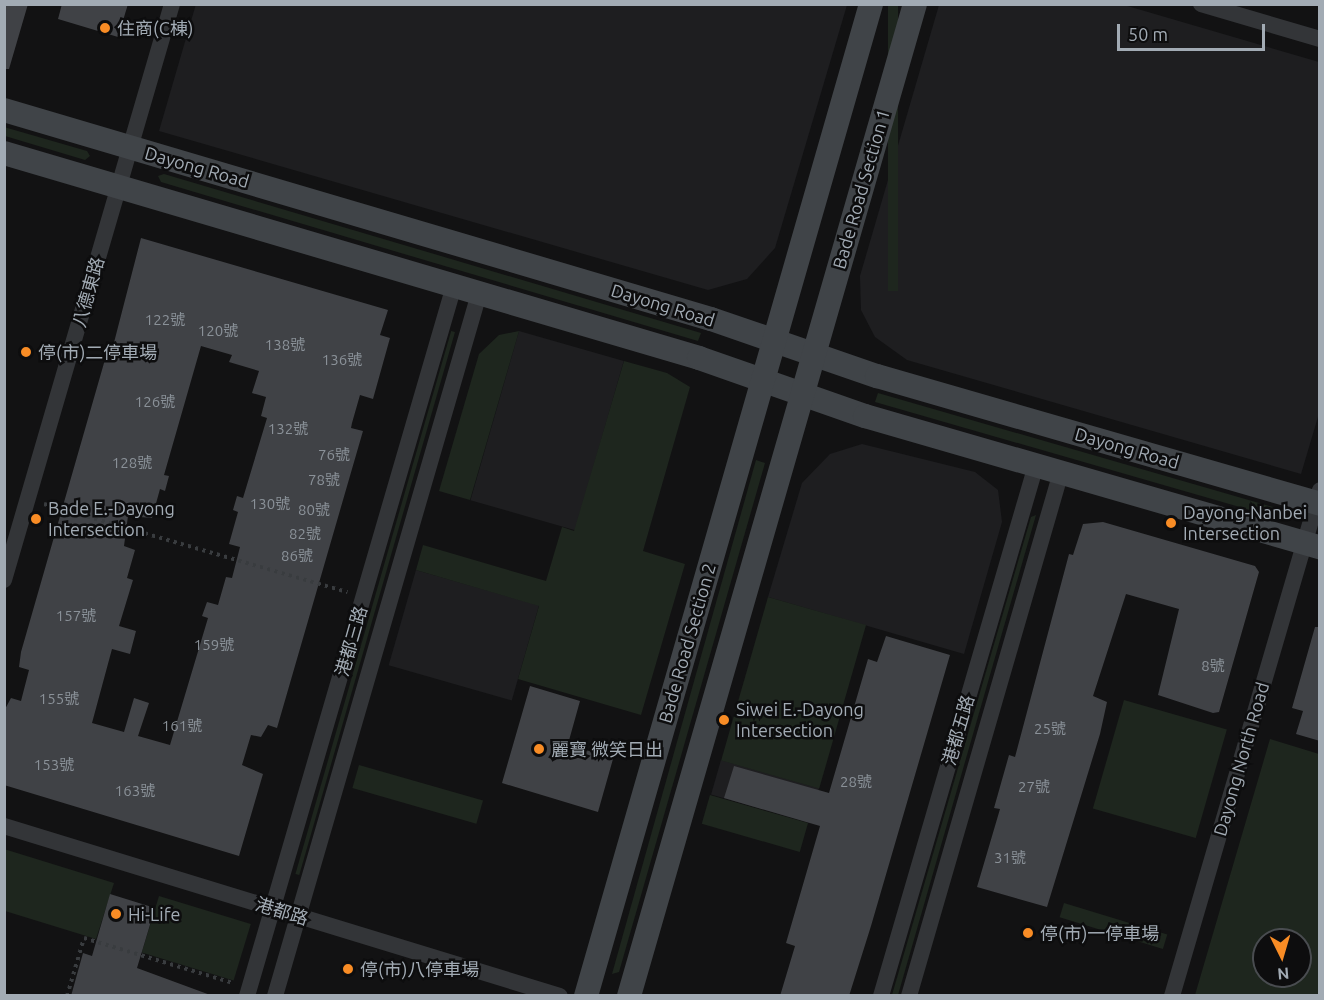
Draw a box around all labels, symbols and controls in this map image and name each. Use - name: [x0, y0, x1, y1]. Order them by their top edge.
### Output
- scale bar: [1120, 12, 1268, 50]
- place label: 住商(C棟): [117, 17, 193, 39]
- marker: 住商(C棟): [98, 21, 112, 35]
- text: 50 m: [1128, 24, 1168, 44]
- street label: Bade Road Section 1: [828, 107, 894, 271]
- street label: Dayong Road: [142, 142, 252, 192]
- street label: 八德東路: [68, 254, 108, 330]
- street label: Dayong Road: [609, 279, 717, 331]
- house number: 122號: [145, 311, 185, 329]
- house number: 120號: [198, 322, 238, 340]
- house number: 138號: [265, 336, 305, 354]
- place label: 停(市)二停車場: [38, 341, 157, 363]
- marker: 停(市)二停車場: [19, 345, 33, 359]
- house number: 136號: [322, 351, 362, 369]
- house number: 126號: [135, 393, 175, 411]
- house number: 132號: [268, 420, 308, 438]
- street label: Dayong Road: [1072, 423, 1182, 473]
- house number: 76號: [318, 446, 350, 464]
- house number: 128號: [112, 454, 152, 472]
- house number: 78號: [308, 471, 340, 489]
- house number: 130號: [250, 495, 290, 513]
- place label: Bade E.-Dayong Intersection: [48, 498, 175, 540]
- house number: 80號: [298, 501, 330, 519]
- place label: Dayong-Nanbei Intersection: [1183, 502, 1307, 544]
- marker: Bade E.-Dayong Intersection: [29, 512, 43, 526]
- marker: Dayong-Nanbei Intersection: [1164, 516, 1178, 530]
- house number: 82號: [289, 525, 321, 543]
- house number: 86號: [281, 547, 313, 565]
- street label: Bade Road Section 2: [654, 561, 720, 725]
- street label: 港都三路: [331, 603, 371, 679]
- house number: 157號: [56, 607, 96, 625]
- house number: 159號: [194, 636, 234, 654]
- house number: 8號: [1201, 657, 1225, 675]
- street label: Dayong North Road: [1209, 680, 1273, 838]
- house number: 155號: [39, 690, 79, 708]
- street label: 港都五路: [938, 692, 978, 768]
- place label: Siwei E.-Dayong Intersection: [736, 699, 864, 742]
- marker: Siwei E.-Dayong Intersection: [717, 713, 731, 727]
- house number: 161號: [162, 717, 202, 735]
- house number: 25號: [1034, 720, 1066, 738]
- place label: 麗寶 微笑日出: [551, 738, 663, 760]
- marker: 麗寶 微笑日出: [532, 742, 546, 756]
- house number: 153號: [34, 756, 74, 774]
- house number: 28號: [840, 773, 872, 791]
- house number: 27號: [1018, 778, 1050, 796]
- house number: 163號: [115, 782, 155, 800]
- house number: 31號: [994, 849, 1026, 867]
- street label: 港都路: [253, 893, 311, 929]
- place label: Hi-Life: [128, 903, 180, 925]
- marker: Hi-Life: [109, 907, 123, 921]
- place label: 停(市)一停車場: [1040, 922, 1159, 944]
- marker: 停(市)一停車場: [1021, 926, 1035, 940]
- north arrow: [1252, 928, 1312, 988]
- place label: 停(市)八停車場: [360, 958, 479, 980]
- marker: 停(市)八停車場: [341, 962, 355, 976]
- text: N: [1277, 964, 1290, 983]

